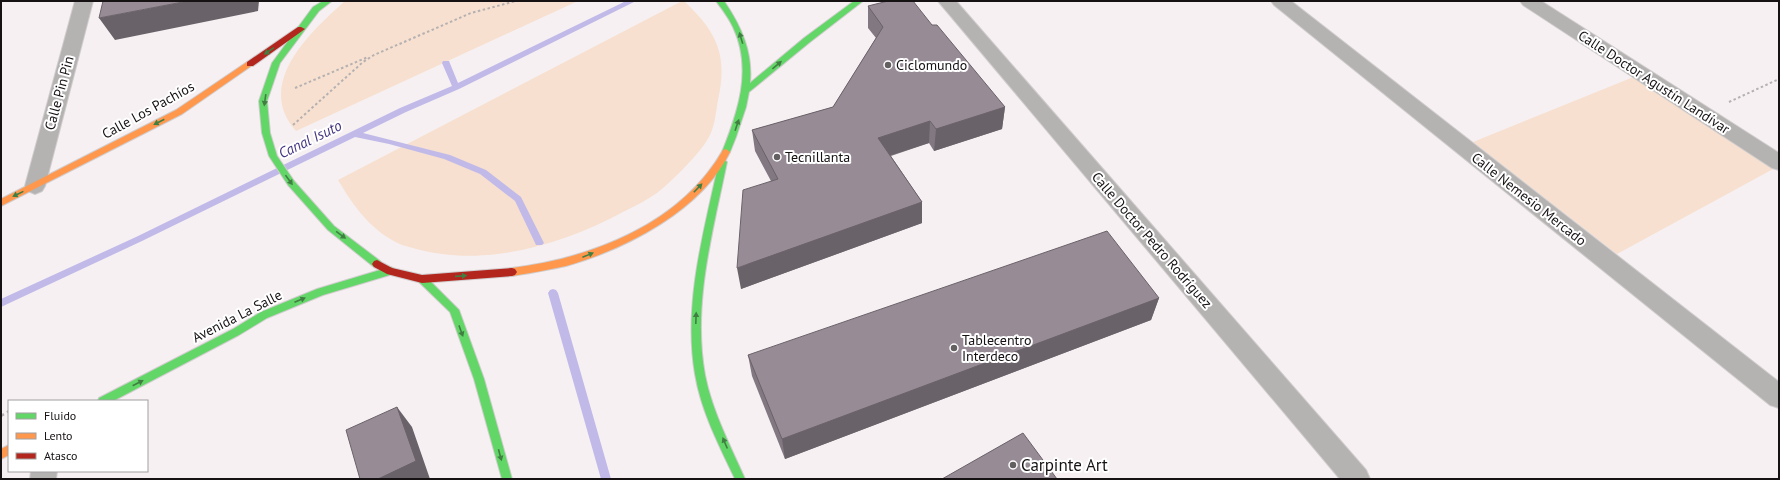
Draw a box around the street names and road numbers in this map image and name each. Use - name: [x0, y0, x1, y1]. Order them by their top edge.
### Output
- street label: Calle Doctor Agustín Landívar: [1575, 26, 1733, 138]
- street label: Calle Pin Pin: [40, 54, 78, 132]
- street label: Calle Los Pachíos: [99, 77, 197, 143]
- street label: Calle Nemesio Mercado: [1468, 149, 1590, 249]
- street label: Calle Doctor Pedro Rodríguez: [1088, 168, 1216, 312]
- street label: Avenida La Salle: [189, 286, 285, 346]

